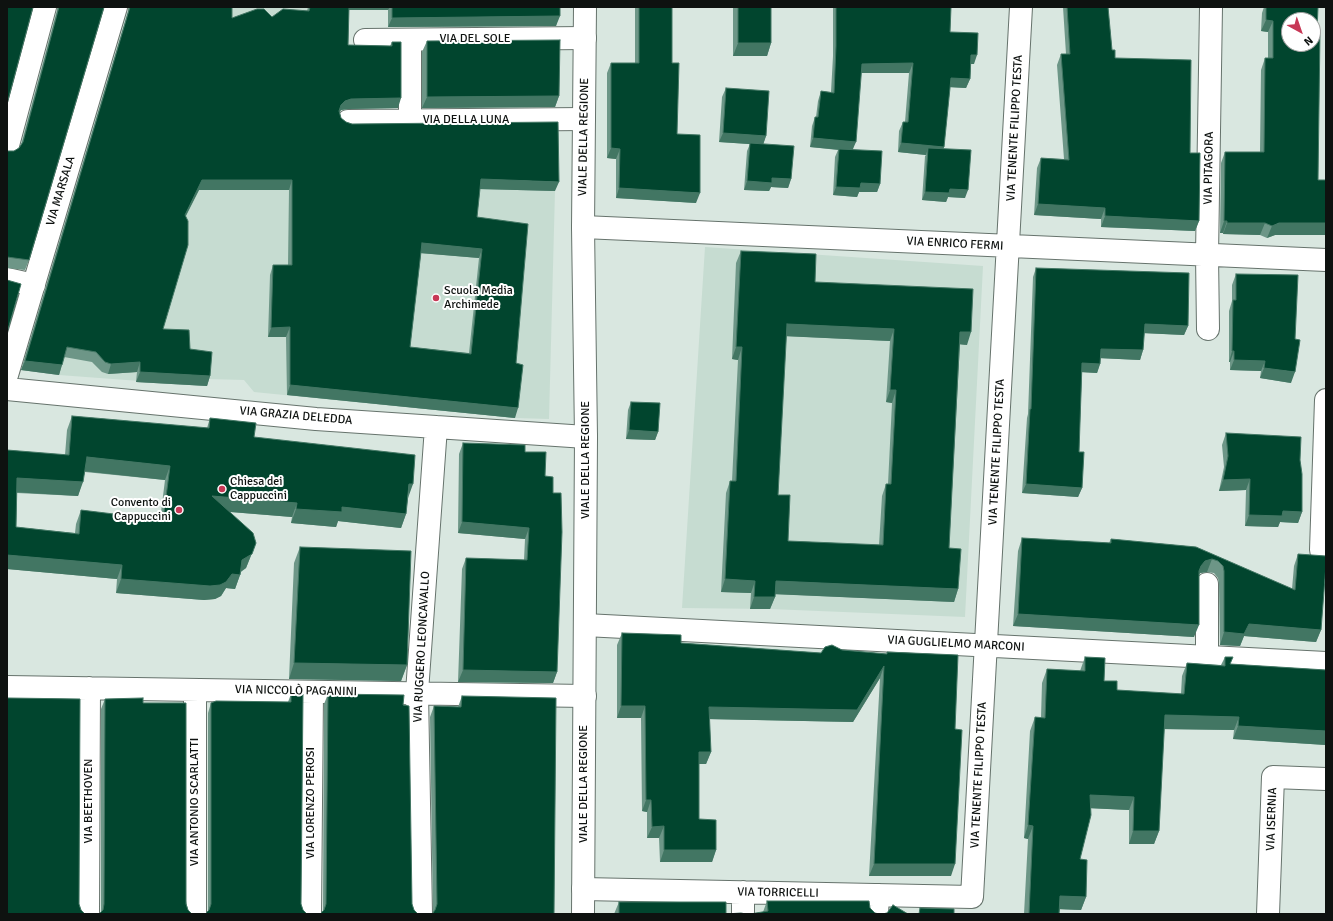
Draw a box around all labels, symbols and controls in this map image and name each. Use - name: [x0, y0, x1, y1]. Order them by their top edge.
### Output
- north arrow: [1281, 12, 1321, 52]
- street label: VIA DEL SOLE: [439, 32, 511, 46]
- text: N: [1301, 33, 1316, 48]
- street label: VIA TENENTE FILIPPO TESTA: [1004, 54, 1026, 202]
- street label: VIALE DELLA REGIONE: [576, 78, 592, 196]
- street label: VIA DELLA LUNA: [423, 113, 509, 127]
- street label: VIA PITAGORA: [1201, 131, 1217, 205]
- street label: VIA MARSALA: [44, 154, 78, 228]
- street label: VIA ENRICO FERMI: [906, 234, 1004, 254]
- place label: Scuola Media Archimede: [444, 284, 513, 312]
- marker: Scuola Media Archimede: [431, 293, 441, 303]
- street label: VIA TENENTE FILIPPO TESTA: [986, 378, 1008, 526]
- street label: VIALE DELLA REGIONE: [579, 401, 593, 519]
- street label: VIA GRAZIA DELEDDA: [239, 404, 353, 428]
- place label: Chiesa dei Cappuccini: [230, 475, 287, 503]
- marker: Chiesa dei Cappuccini: [217, 484, 227, 494]
- place label: Convento di Cappuccini: [111, 496, 171, 524]
- marker: Convento di Cappuccini: [174, 505, 184, 515]
- street label: VIA RUGGERO LEONCAVALLO: [411, 571, 433, 723]
- street label: VIA GUGLIELMO MARCONI: [887, 633, 1025, 655]
- street label: VIA NICCOLÒ PAGANINI: [235, 683, 357, 699]
- street label: VIA TENENTE FILIPPO TESTA: [968, 701, 990, 849]
- street label: VIALE DELLA REGIONE: [577, 725, 591, 843]
- street label: VIA ANTONIO SCARLATTI: [188, 738, 202, 866]
- street label: VIA LORENZO PEROSI: [304, 747, 318, 859]
- street label: VIA BEETHOVEN: [82, 759, 96, 843]
- street label: VIA ISERNIA: [1264, 787, 1280, 851]
- street label: VIA TORRICELLI: [737, 885, 819, 901]

